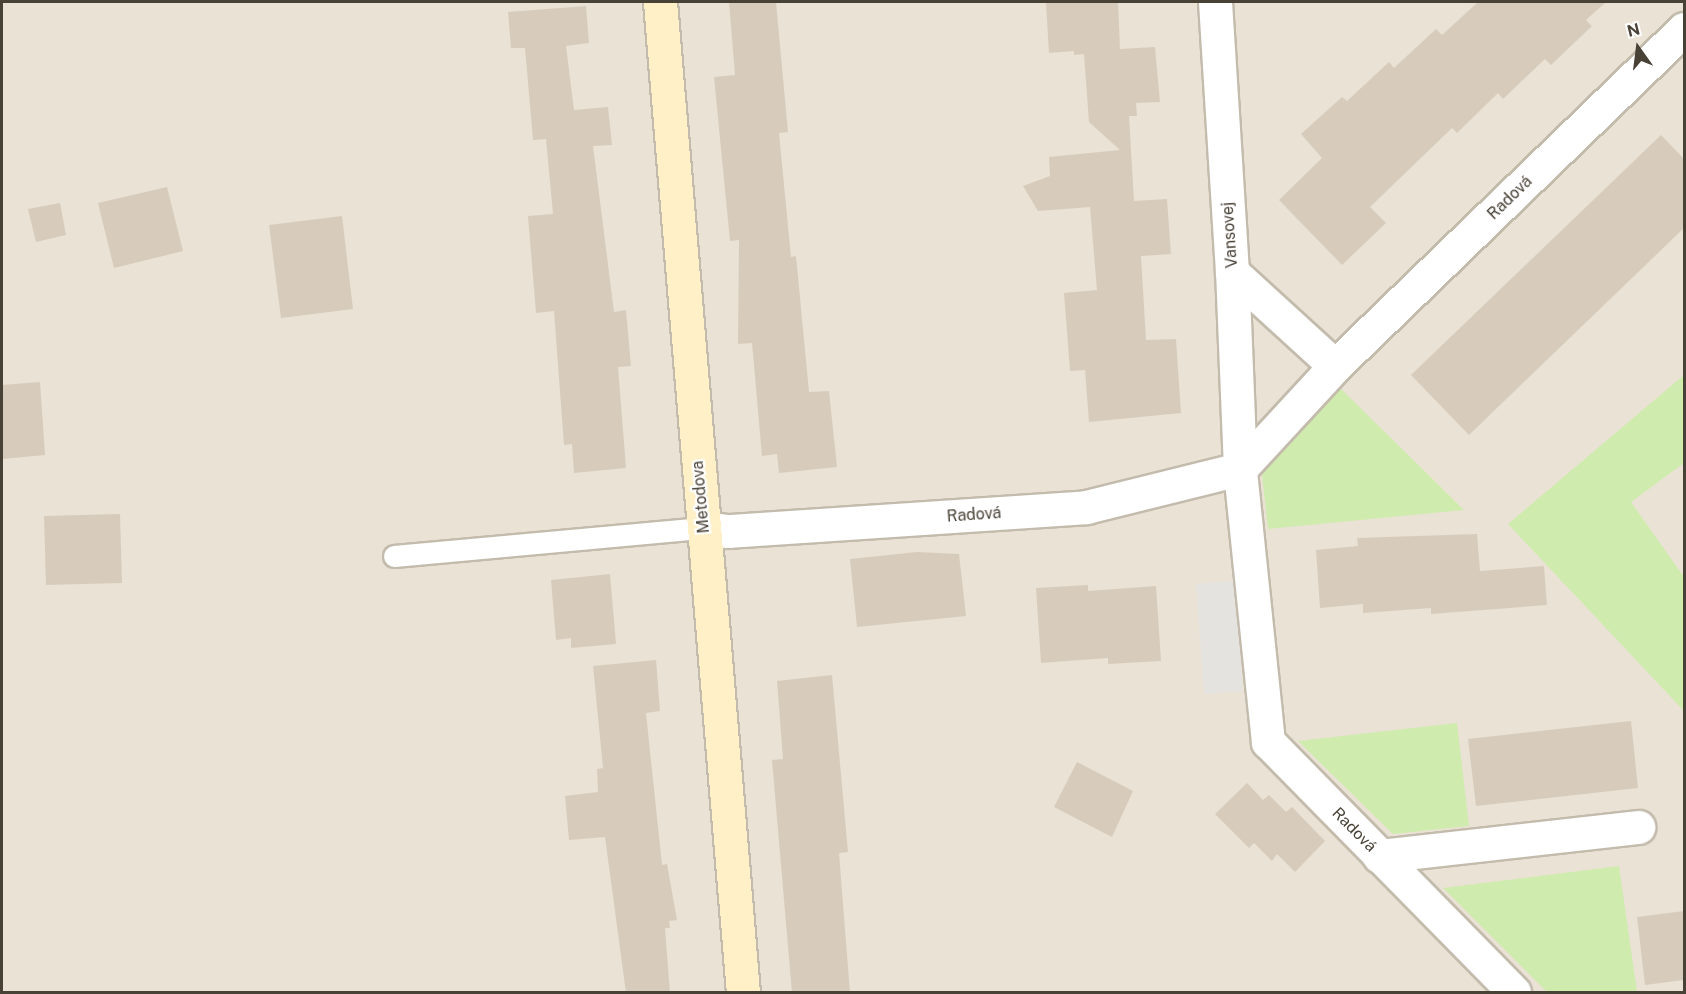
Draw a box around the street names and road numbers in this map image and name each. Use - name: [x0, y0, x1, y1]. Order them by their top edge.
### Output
- street label: Radová: [1484, 172, 1536, 224]
- street label: Vansovej: [1218, 201, 1242, 269]
- street label: Metodova: [688, 460, 714, 534]
- street label: Radová: [946, 504, 1002, 526]
- street label: Radová: [1328, 804, 1380, 856]

